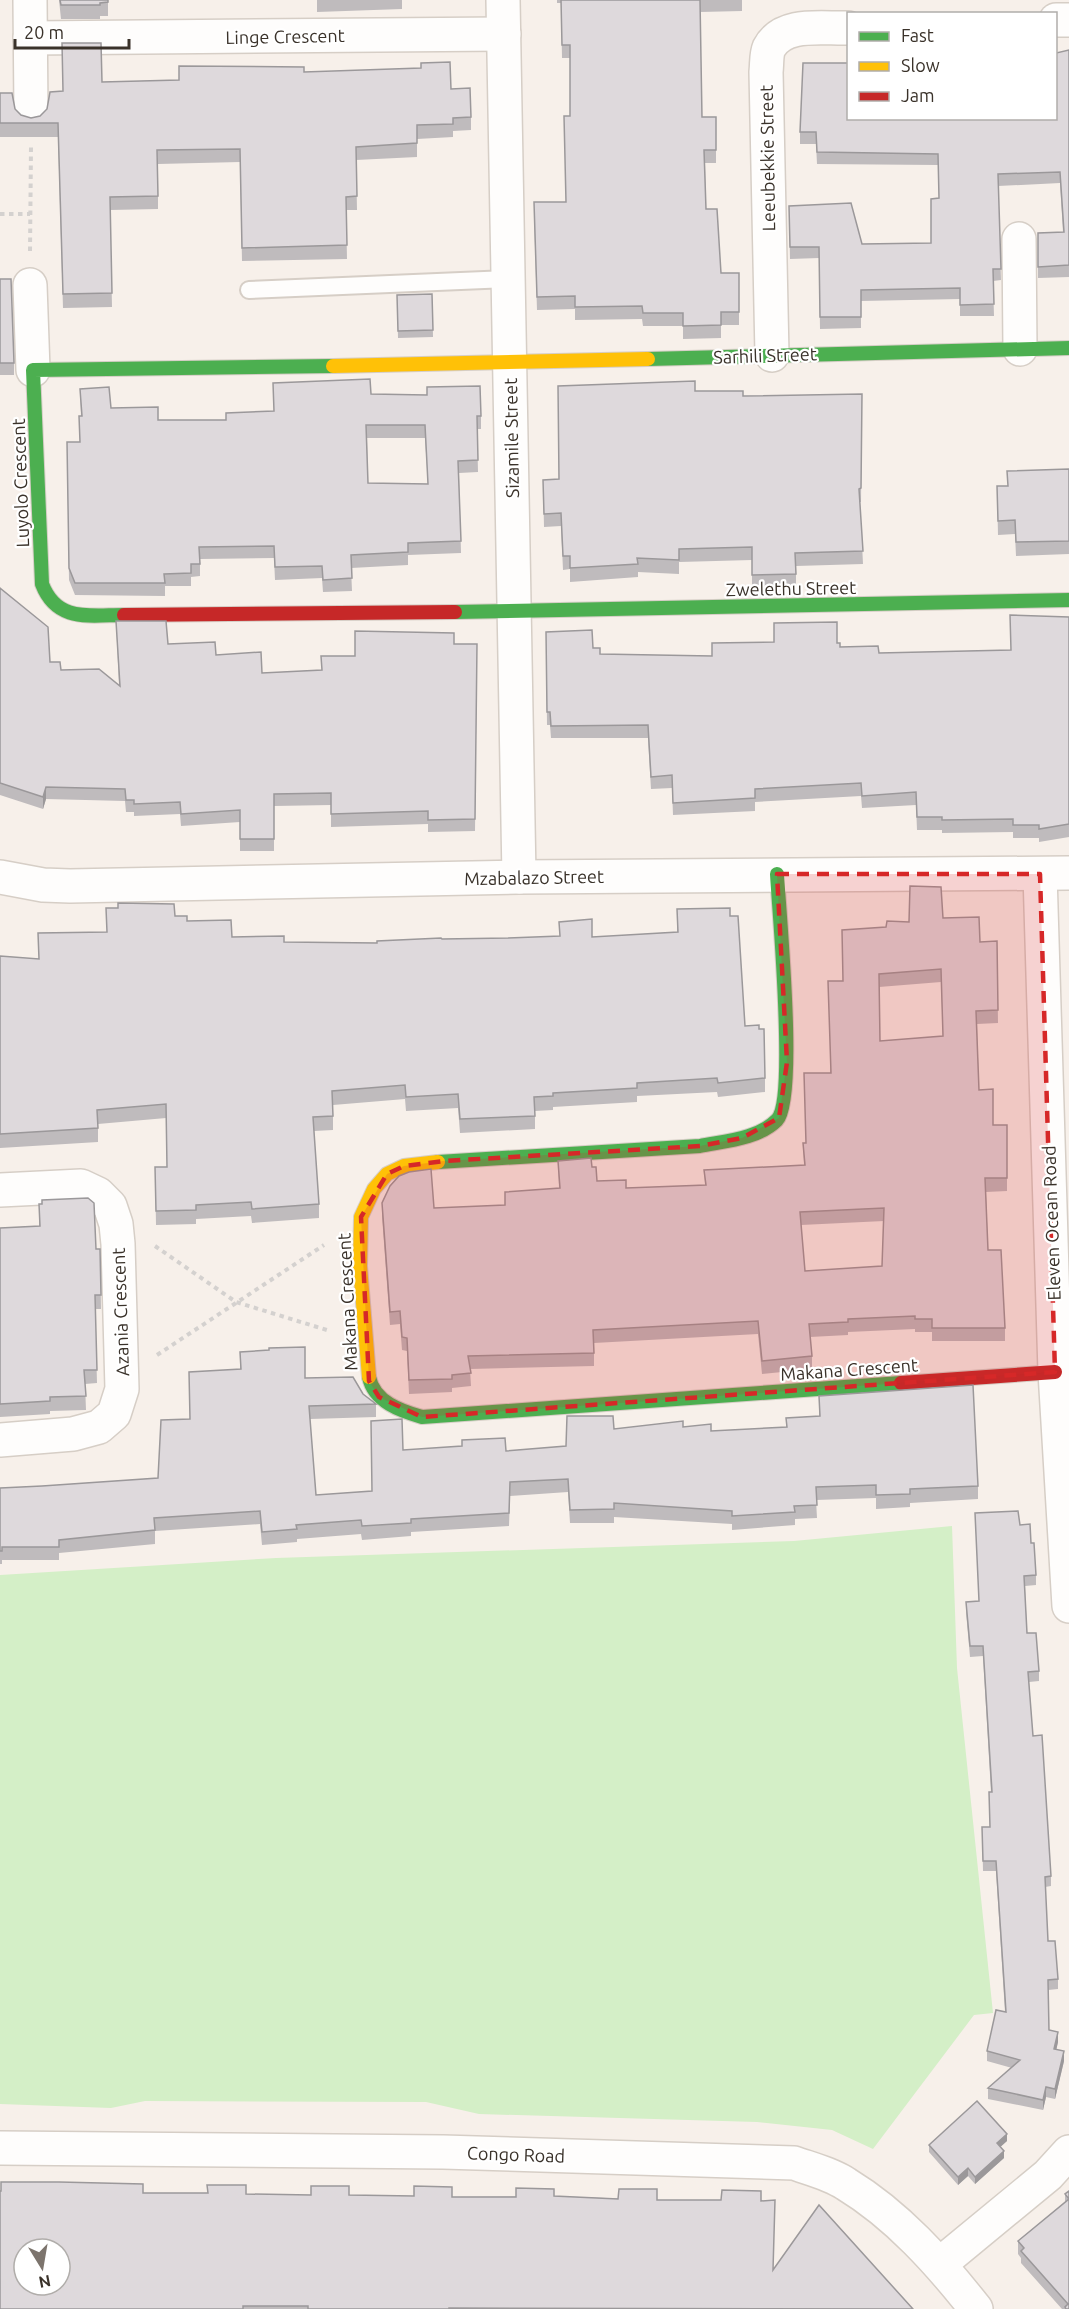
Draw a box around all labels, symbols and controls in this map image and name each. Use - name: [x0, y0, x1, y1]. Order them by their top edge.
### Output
- scale bar: [15, 12, 129, 50]
- legend: [847, 12, 1057, 120]
- text: 20 m: [24, 22, 64, 42]
- street label: Linge Crescent: [225, 25, 345, 47]
- text: Fast: [901, 25, 934, 45]
- text: Slow: [901, 55, 940, 75]
- street label: Leeubekkie Street: [756, 85, 778, 231]
- text: Jam: [901, 85, 935, 105]
- street label: Sarhili Street: [713, 343, 817, 367]
- street label: Sizamile Street: [500, 378, 522, 498]
- street label: Luyolo Crescent: [8, 418, 32, 548]
- street label: Zwelethu Street: [726, 577, 856, 599]
- street label: Mzabalazo Street: [464, 866, 604, 888]
- street label: Eleven Ocean Road: [1038, 1145, 1064, 1301]
- street label: Makana Crescent: [333, 1233, 361, 1371]
- street label: Azania Crescent: [108, 1247, 132, 1377]
- street label: Makana Crescent: [779, 1354, 919, 1384]
- street label: Congo Road: [467, 2142, 565, 2166]
- north arrow: [12, 2237, 72, 2297]
- text: N: [37, 2272, 52, 2292]

